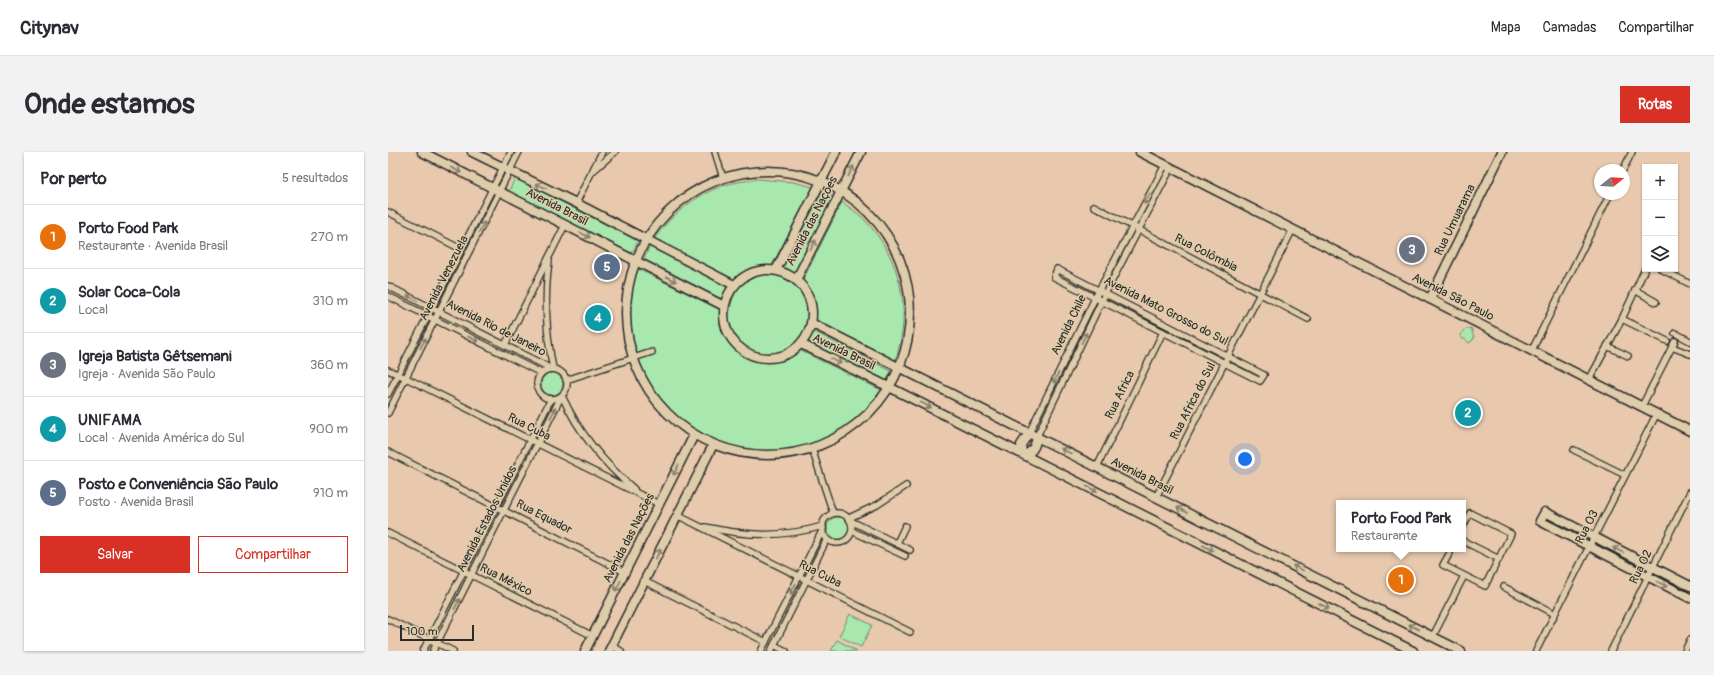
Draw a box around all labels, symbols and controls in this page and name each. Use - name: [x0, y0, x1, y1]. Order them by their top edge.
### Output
- text: Citynav: [20, 16, 79, 40]
- text: Mapa: [1491, 19, 1520, 36]
- text: Camadas: [1542, 19, 1596, 36]
- text: Compartilhar: [1618, 19, 1694, 36]
- button: Rotas: [1620, 86, 1690, 123]
- text: Onde estamos: [24, 87, 195, 122]
- north arrow: [1594, 164, 1630, 200]
- map controls: [1642, 164, 1678, 272]
- button: +: [1642, 164, 1678, 200]
- one-way arrow: [848, 166, 855, 178]
- one-way arrow: [450, 167, 462, 174]
- text: Por perto: [40, 168, 107, 189]
- text: 5 resultados: [282, 170, 348, 186]
- street label: Avenida das Nações: [783, 173, 841, 268]
- one-way arrow: [536, 182, 548, 189]
- street label: Rua Umuarama: [1431, 182, 1479, 258]
- street label: Avenida Brasil: [523, 185, 591, 229]
- one-way arrow: [1142, 193, 1150, 205]
- button: −: [1642, 200, 1678, 236]
- text: Porto Food Park: [78, 219, 178, 238]
- one-way arrow: [478, 221, 486, 233]
- text: 1: [50, 229, 56, 245]
- text: 270 m: [311, 229, 348, 245]
- street label: Rua Colômbia: [1172, 231, 1240, 275]
- one-way arrow: [578, 232, 590, 239]
- street label: Avenida Venezuela: [416, 233, 472, 323]
- pin: 3: [1399, 235, 1425, 265]
- button: layers: [1642, 236, 1678, 272]
- text: Restaurante · Avenida Brasil: [78, 238, 228, 254]
- one-way arrow: [810, 239, 818, 251]
- pin: 5: [594, 252, 620, 282]
- street label: Avenida São Paulo: [1409, 270, 1497, 324]
- street label: Avenida Mato Grosso do Sul: [1101, 273, 1231, 349]
- one-way arrow: [664, 276, 676, 283]
- text: Solar Coca-Cola: [78, 283, 180, 302]
- street label: Avenida Chile: [1048, 292, 1090, 358]
- text: 2: [49, 293, 57, 309]
- text: 310 m: [312, 293, 348, 309]
- one-way arrow: [406, 294, 418, 301]
- street label: Avenida Rio de Janeiro: [444, 296, 549, 360]
- text: Local: [78, 302, 108, 318]
- pin: 4: [585, 303, 611, 333]
- street label: Avenida Brasil: [810, 330, 878, 374]
- one-way arrow: [1081, 332, 1088, 344]
- one-way arrow: [467, 336, 479, 343]
- one-way arrow: [420, 337, 428, 349]
- text: Igreja Batista Gêtsemani: [78, 347, 232, 366]
- text: 3: [49, 357, 57, 373]
- text: 360 m: [310, 357, 348, 373]
- one-way arrow: [830, 358, 842, 365]
- street label: Rua Africa do Sul: [1167, 360, 1219, 442]
- text: Igreja · Avenida São Paulo: [78, 366, 216, 382]
- street label: Rua Africa: [1102, 368, 1138, 422]
- one-way arrow: [1052, 371, 1059, 383]
- pin: 2: [1455, 398, 1481, 428]
- one-way arrow: [920, 402, 932, 409]
- one-way arrow: [550, 407, 557, 419]
- street label: Rua Cuba: [505, 410, 553, 444]
- text: UNIFAMA: [78, 411, 142, 430]
- text: 4: [49, 421, 57, 437]
- text: 900 m: [309, 421, 348, 437]
- text: Local · Avenida América do Sul: [78, 430, 245, 446]
- one-way arrow: [1060, 447, 1072, 454]
- your location: [1235, 449, 1255, 469]
- street label: Avenida Brasil: [1108, 454, 1176, 498]
- street label: Avenida Estados Unidos: [454, 463, 521, 575]
- one-way arrow: [672, 464, 679, 476]
- text: Posto e Conveniência São Paulo: [78, 475, 278, 494]
- text: 5: [49, 485, 57, 501]
- text: 910 m: [313, 485, 348, 501]
- one-way arrow: [1086, 486, 1098, 493]
- street label: Avenida das Nações: [600, 490, 658, 585]
- text: Posto · Avenida Brasil: [78, 494, 194, 510]
- street label: Rua Equador: [513, 496, 575, 538]
- popup: [1336, 500, 1466, 552]
- one-way arrow: [1176, 506, 1188, 513]
- street label: Rua 03: [1572, 507, 1602, 546]
- text: Porto Food Park: [1351, 509, 1451, 528]
- text: Restaurante: [1351, 528, 1417, 544]
- button: Salvar: [40, 536, 190, 573]
- button: Compartilhar: [198, 536, 348, 573]
- one-way arrow: [1202, 544, 1214, 552]
- one-way arrow: [1612, 545, 1624, 553]
- street label: Rua 02: [1626, 547, 1656, 587]
- one-way arrow: [655, 548, 662, 560]
- street label: Rua Cuba: [796, 557, 844, 591]
- street label: Rua México: [477, 560, 535, 600]
- one-way arrow: [1292, 564, 1304, 571]
- pin: 1: [1388, 565, 1414, 595]
- one-way arrow: [614, 580, 621, 592]
- one-way arrow: [1655, 580, 1667, 588]
- one-way arrow: [788, 582, 796, 594]
- one-way arrow: [454, 598, 461, 610]
- one-way arrow: [1318, 603, 1330, 610]
- scale bar: [400, 623, 474, 642]
- one-way arrow: [1408, 623, 1420, 630]
- text: 100 m: [406, 625, 437, 638]

